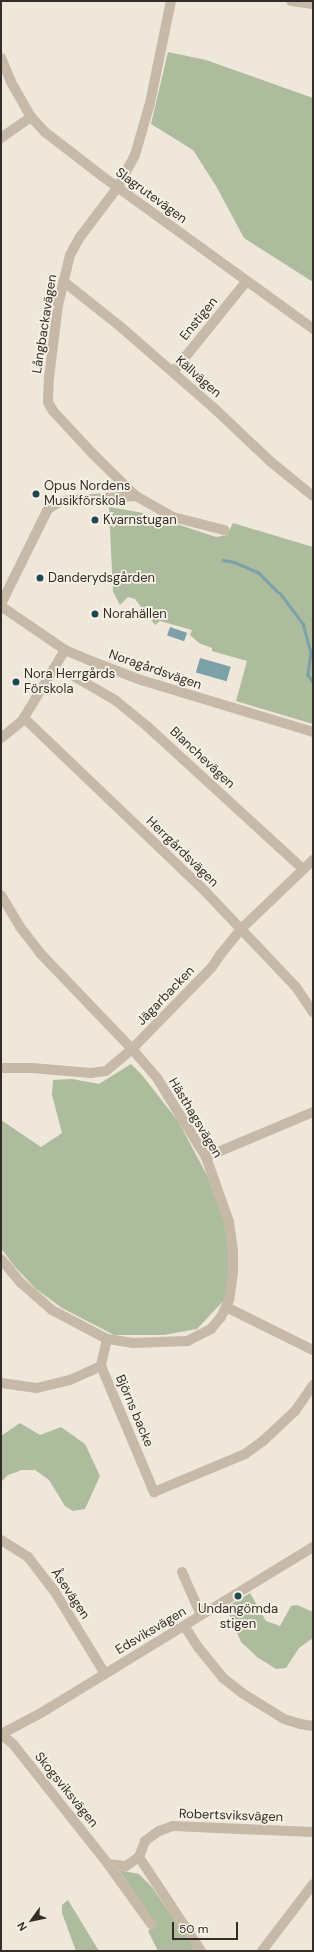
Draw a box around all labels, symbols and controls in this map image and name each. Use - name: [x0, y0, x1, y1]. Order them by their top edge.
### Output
- street label: Slagrutevägen: [112, 165, 190, 227]
- street label: Långbackavägen: [29, 273, 61, 375]
- street label: Enstigen: [177, 294, 221, 344]
- street label: Källvägen: [172, 353, 224, 401]
- place label: Opus Nordens Musikförskola: [44, 479, 130, 510]
- marker: Opus Nordens Musikförskola: [31, 489, 41, 499]
- place label: Kvarnstugan: [103, 512, 177, 528]
- marker: Kvarnstugan: [90, 515, 100, 525]
- place label: Danderydsgården: [48, 570, 155, 586]
- marker: Danderydsgården: [35, 573, 45, 583]
- place label: Norahällen: [103, 606, 167, 622]
- marker: Norahällen: [90, 609, 100, 619]
- street label: Noragårdsvägen: [106, 647, 204, 693]
- place label: Nora Herrgårds Förskola: [24, 667, 115, 698]
- marker: Nora Herrgårds Förskola: [11, 677, 21, 687]
- street label: Blanchevägen: [166, 724, 238, 792]
- street label: Herrgårdsvägen: [143, 814, 221, 890]
- street label: Jägarbacken: [134, 963, 198, 1029]
- street label: Hästhagsvägen: [165, 1075, 225, 1161]
- street label: Björns backe: [112, 1372, 156, 1450]
- street label: Åsevägen: [47, 1566, 93, 1622]
- marker: Undangömda stigen: [233, 1591, 243, 1601]
- place label: Undangömda stigen: [198, 1602, 278, 1633]
- street label: Edsviksvägen: [113, 1604, 189, 1658]
- street label: Skogsviksvägen: [31, 1749, 101, 1831]
- street label: Robertsviksvägen: [179, 1806, 283, 1826]
- north arrow: [12, 1900, 52, 1940]
- scale bar: [174, 1914, 240, 1940]
- text: N: [14, 1919, 30, 1934]
- text: 50 m: [179, 1921, 208, 1937]

